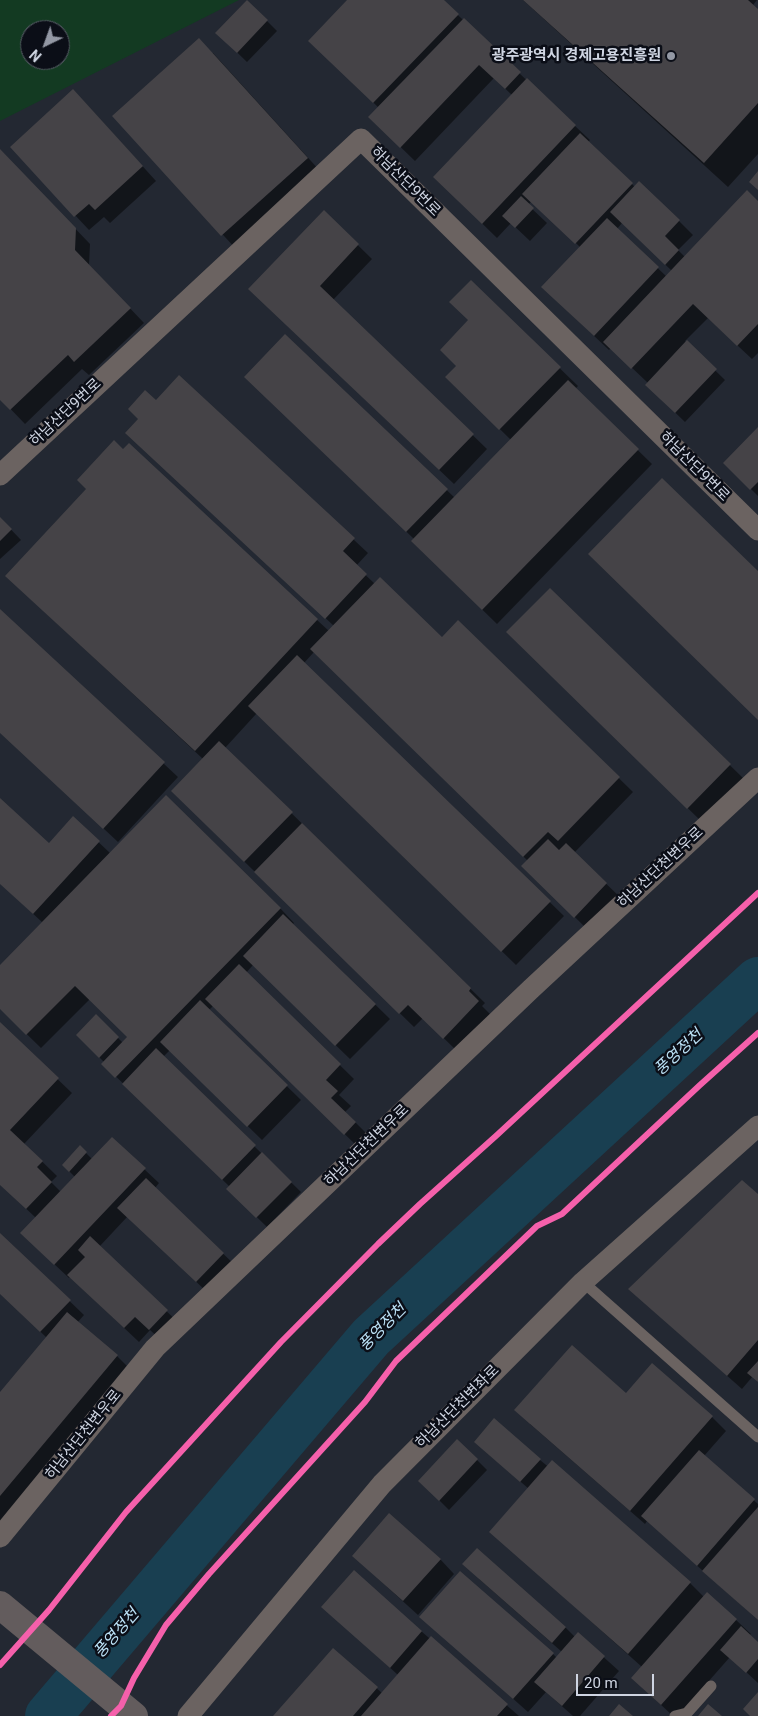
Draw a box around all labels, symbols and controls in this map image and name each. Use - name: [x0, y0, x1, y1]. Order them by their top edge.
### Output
- north arrow: [20, 20, 70, 70]
- text: N: [27, 46, 45, 65]
- place label: 광주광역시 경제고용진흥원: [492, 47, 661, 65]
- marker: 광주광역시 경제고용진흥원: [665, 50, 677, 62]
- street label: 하남산단9번로: [366, 143, 444, 221]
- street label: 하남산단9번로: [27, 375, 105, 451]
- street label: 하남산단9번로: [655, 428, 733, 506]
- street label: 하남산단천변우로: [614, 824, 708, 912]
- water label: 풍영정천: [651, 1026, 707, 1080]
- street label: 하남산단천변우로: [321, 1101, 413, 1191]
- water label: 풍영정천: [355, 1300, 411, 1356]
- street label: 하남산단천변좌로: [413, 1362, 503, 1452]
- street label: 하남산단천변우로: [42, 1386, 126, 1484]
- water label: 풍영정천: [90, 1605, 144, 1663]
- scale bar: [578, 1664, 656, 1696]
- text: 20 m: [584, 1674, 618, 1692]

